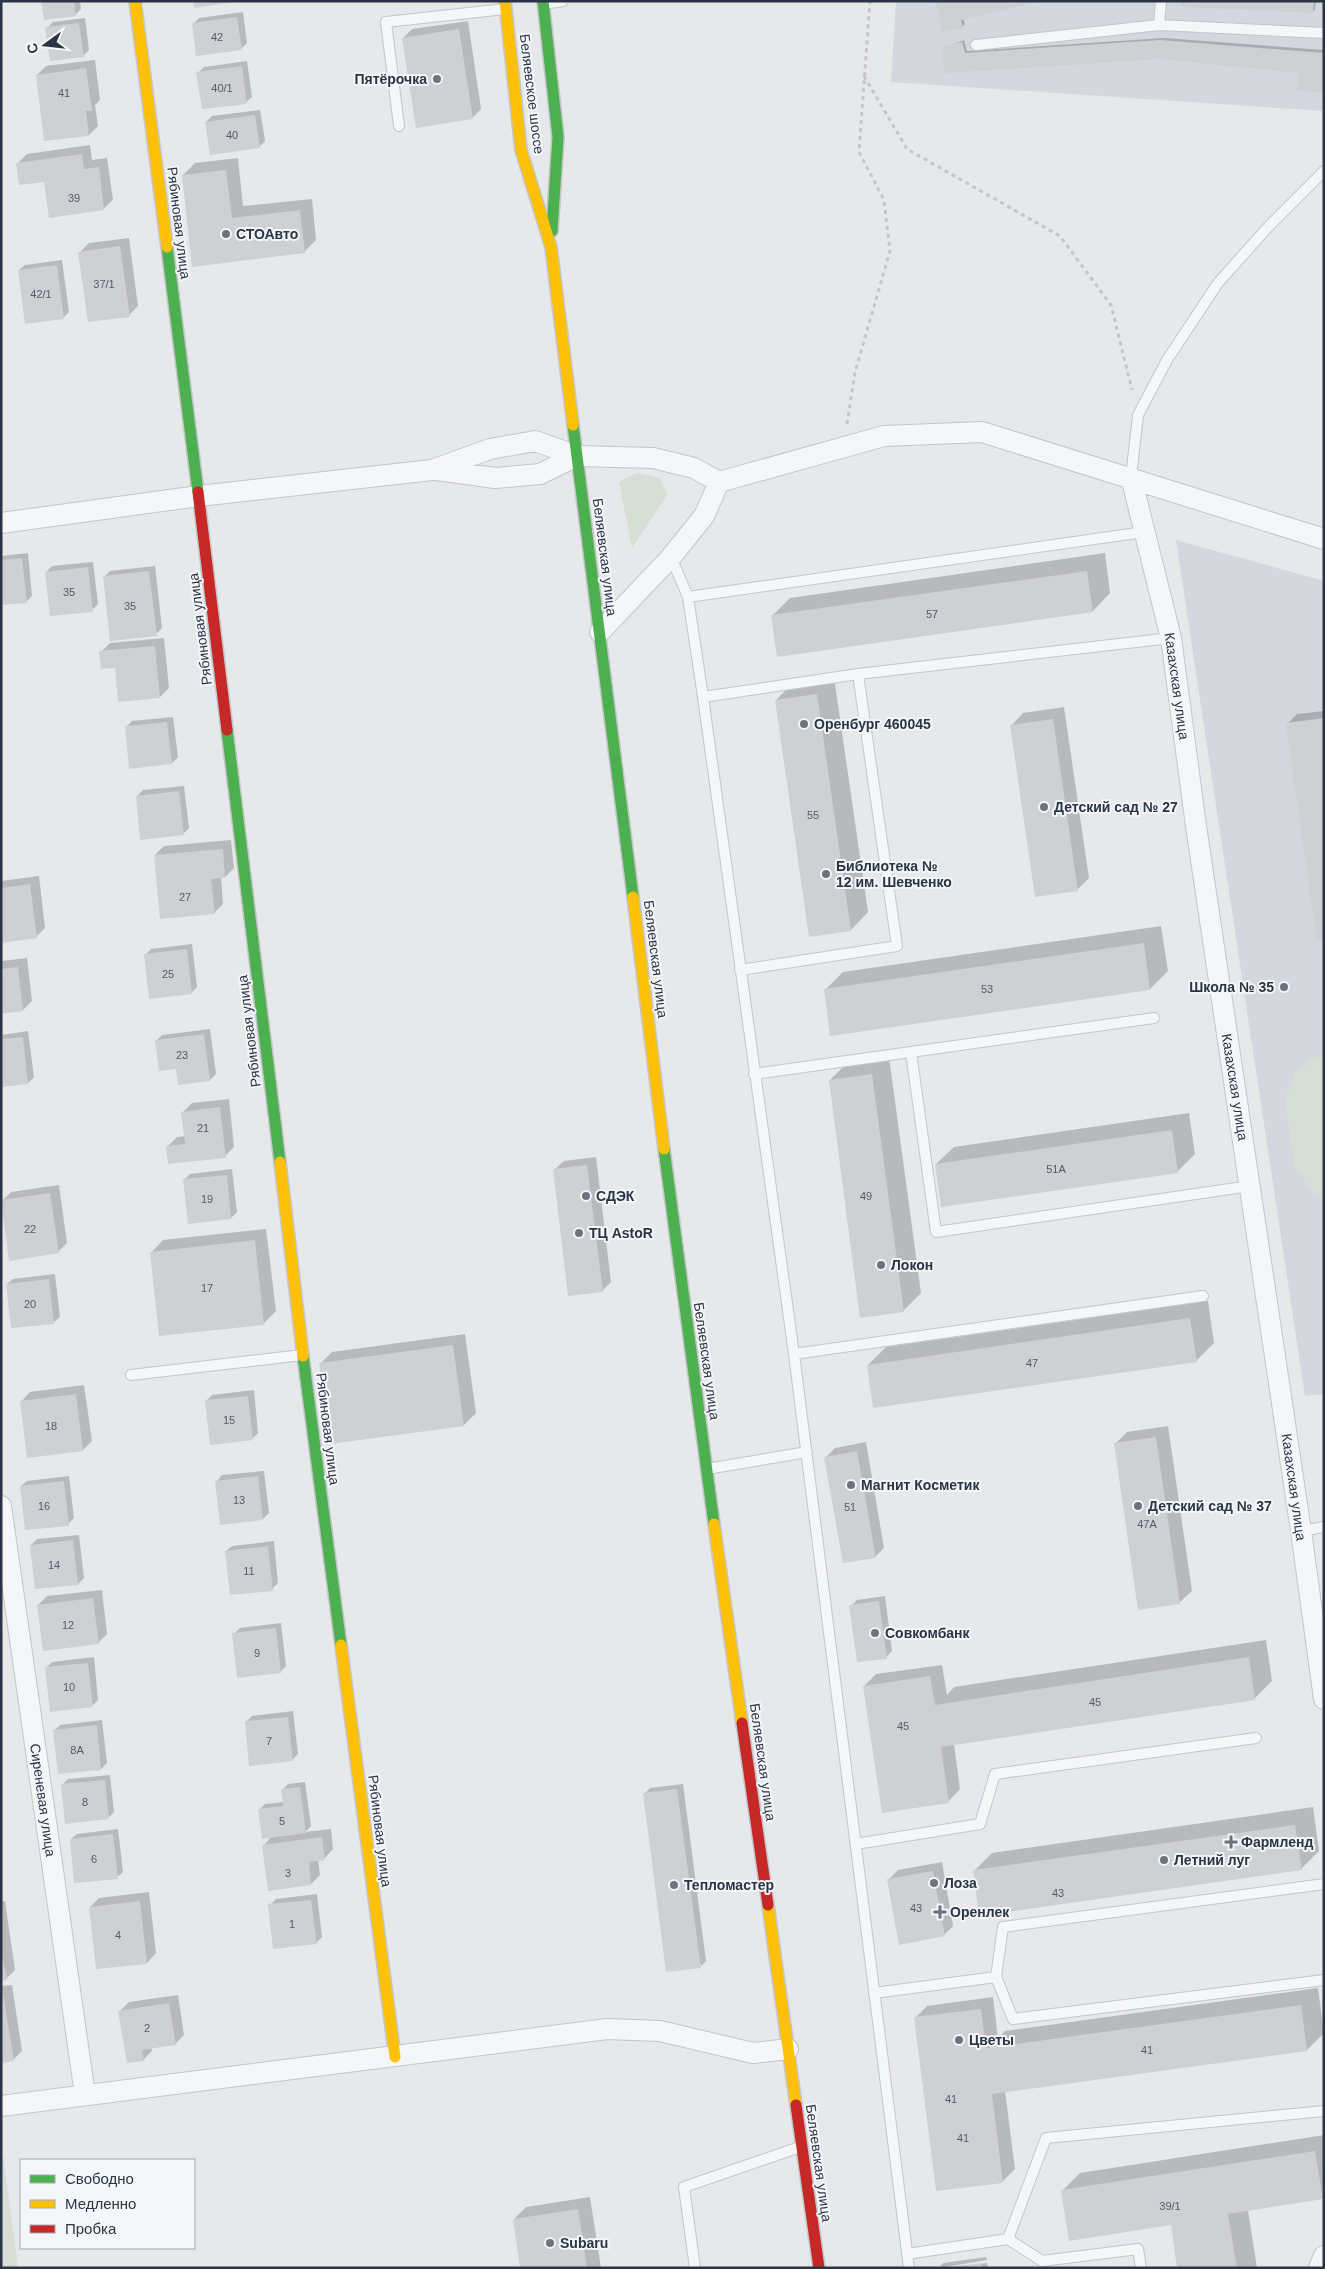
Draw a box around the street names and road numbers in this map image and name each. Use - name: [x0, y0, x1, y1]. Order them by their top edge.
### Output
- street label: Беляевское шоссе: [517, 33, 547, 155]
- street label: Рябиновая улица: [164, 166, 194, 280]
- street label: Беляевская улица: [590, 497, 620, 617]
- street label: Рябиновая улица: [185, 572, 215, 686]
- street label: Казахская улица: [1162, 631, 1192, 741]
- street label: Беляевская улица: [641, 899, 671, 1019]
- street label: Рябиновая улица: [234, 974, 264, 1088]
- street label: Казахская улица: [1219, 1032, 1251, 1142]
- street label: Беляевская улица: [691, 1301, 723, 1421]
- street label: Рябиновая улица: [313, 1372, 343, 1486]
- street label: Казахская улица: [1279, 1432, 1309, 1542]
- street label: Беляевская улица: [747, 1702, 779, 1822]
- street label: Сиреневая улица: [27, 1742, 59, 1858]
- street label: Рябиновая улица: [365, 1774, 395, 1888]
- street label: Беляевская улица: [803, 2103, 835, 2223]

